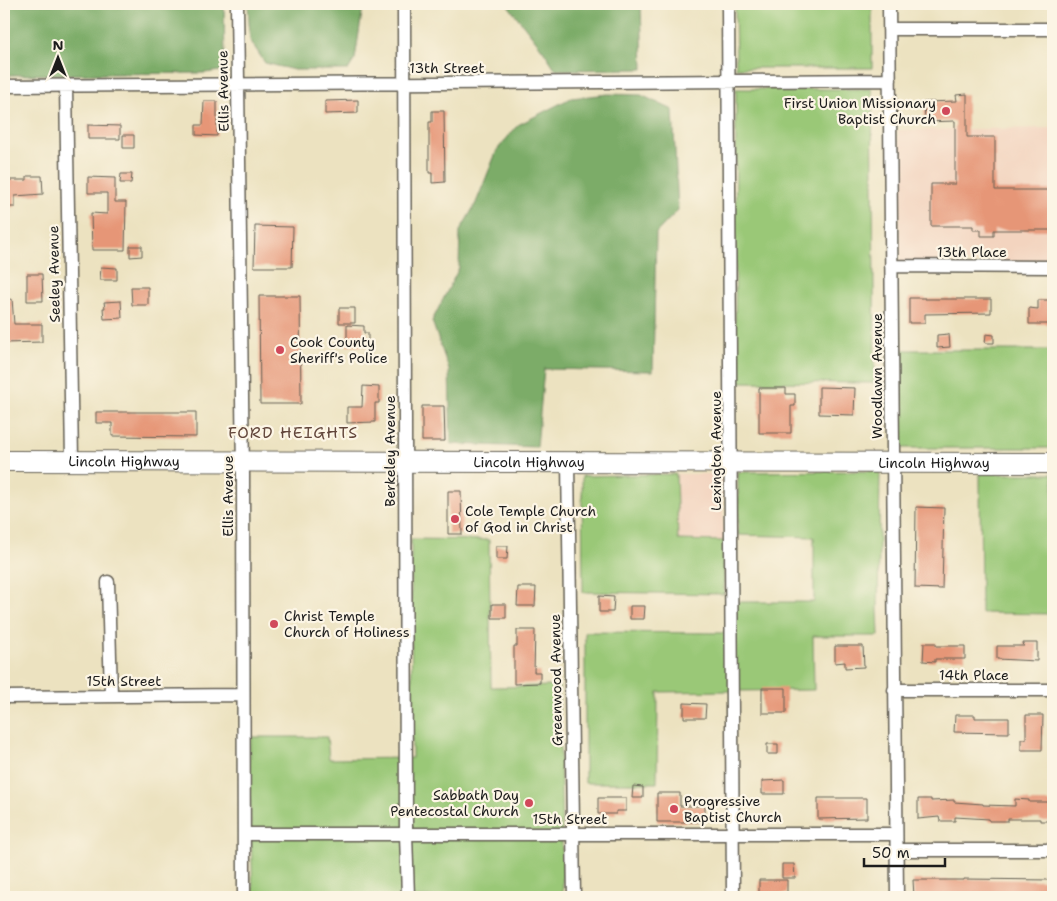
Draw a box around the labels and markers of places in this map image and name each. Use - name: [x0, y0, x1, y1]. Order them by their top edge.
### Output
- place label: First Union Missionary Baptist Church: [784, 94, 936, 128]
- marker: First Union Missionary Baptist Church: [940, 105, 952, 117]
- place label: Cook County Sheriff's Police: [290, 333, 388, 367]
- marker: Cook County Sheriff's Police: [274, 344, 286, 356]
- place label: Cole Temple Church of God in Christ: [465, 502, 596, 536]
- marker: Cole Temple Church of God in Christ: [449, 513, 461, 525]
- place label: Christ Temple Church of Holiness: [284, 607, 410, 641]
- marker: Christ Temple Church of Holiness: [268, 618, 280, 630]
- place label: Sabbath Day Pentecostal Church: [390, 786, 519, 820]
- place label: Progressive Baptist Church: [684, 792, 782, 826]
- marker: Sabbath Day Pentecostal Church: [523, 797, 535, 809]
- marker: Progressive Baptist Church: [668, 803, 680, 815]

